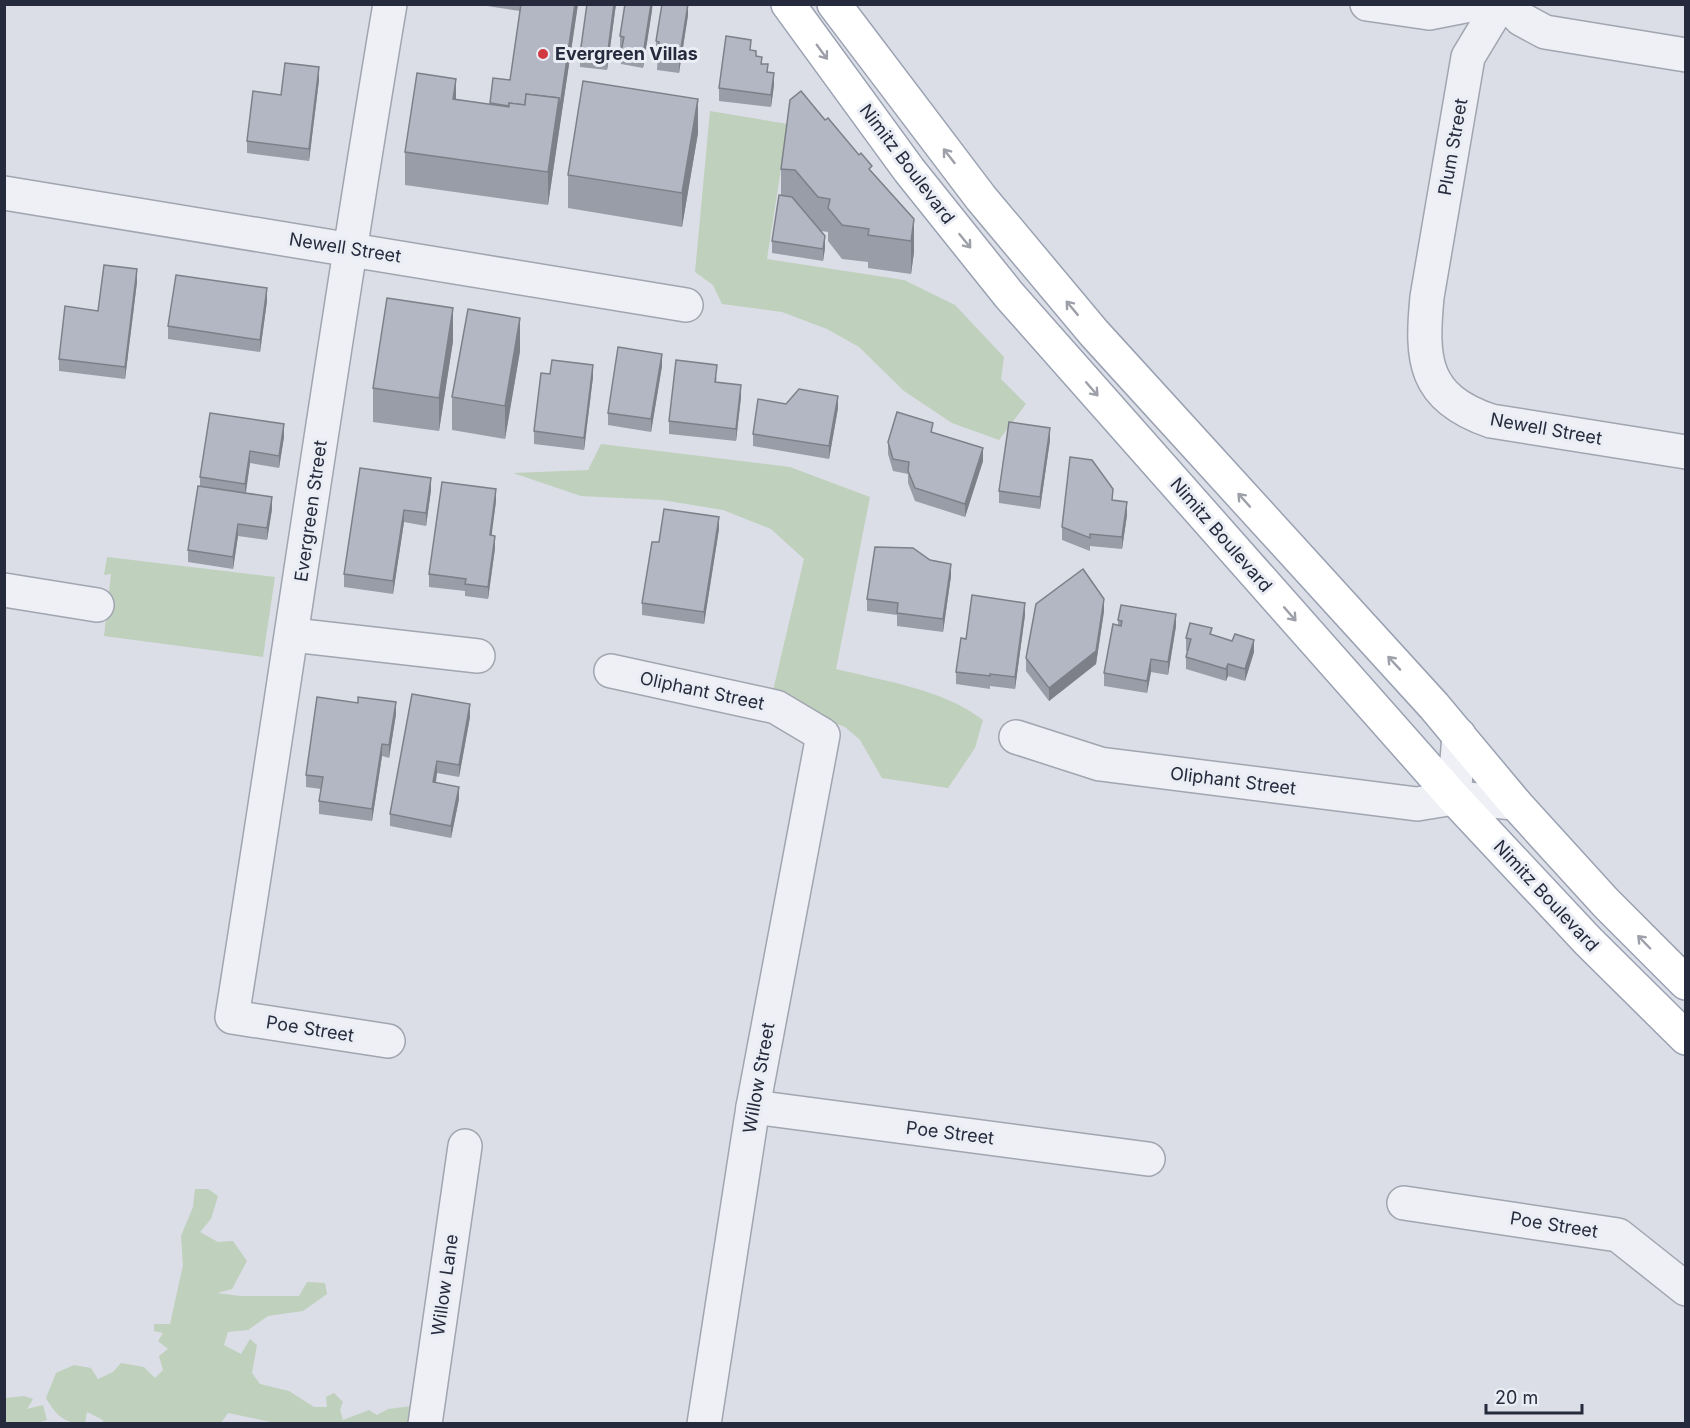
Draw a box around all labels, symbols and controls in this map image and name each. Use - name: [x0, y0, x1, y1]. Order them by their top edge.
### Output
- place label: Evergreen Villas: [555, 43, 698, 64]
- one-way arrow: [816, 43, 829, 59]
- marker: Evergreen Villas: [536, 47, 550, 61]
- street label: Plum Street: [1434, 97, 1471, 197]
- street label: Nimitz Boulevard: [856, 100, 959, 228]
- one-way arrow: [943, 149, 956, 165]
- street label: Newell Street: [288, 228, 403, 267]
- one-way arrow: [959, 233, 972, 249]
- one-way arrow: [1066, 300, 1079, 316]
- one-way arrow: [1085, 381, 1099, 396]
- street label: Newell Street: [1489, 408, 1604, 449]
- street label: Evergreen Street: [290, 439, 331, 583]
- street label: Nimitz Boulevard: [1166, 473, 1277, 596]
- one-way arrow: [1237, 493, 1251, 508]
- one-way arrow: [1283, 606, 1297, 621]
- one-way arrow: [1388, 656, 1402, 671]
- street label: Oliphant Street: [638, 667, 766, 714]
- street label: Oliphant Street: [1169, 762, 1297, 799]
- street label: Nimitz Boulevard: [1489, 836, 1603, 956]
- one-way arrow: [1637, 934, 1652, 949]
- street label: Poe Street: [265, 1011, 356, 1046]
- street label: Willow Street: [738, 1021, 779, 1135]
- street label: Poe Street: [905, 1117, 995, 1148]
- street label: Poe Street: [1509, 1207, 1600, 1242]
- street label: Willow Lane: [427, 1233, 462, 1337]
- scale bar: [1486, 1377, 1582, 1415]
- text: 20 m: [1495, 1387, 1538, 1408]

